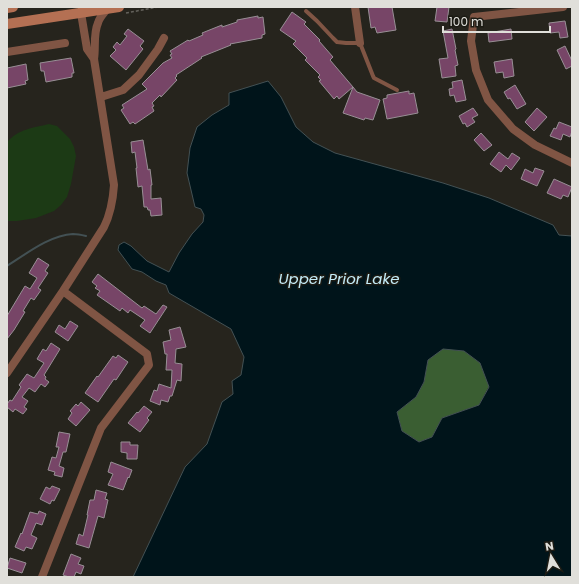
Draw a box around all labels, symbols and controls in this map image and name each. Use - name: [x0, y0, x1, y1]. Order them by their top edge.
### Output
- scale bar: [443, 8, 550, 34]
- text: 100 m: [449, 13, 483, 30]
- water label: Upper Prior Lake: [278, 268, 400, 289]
- north arrow: [531, 536, 571, 576]
- text: N: [544, 538, 555, 555]

